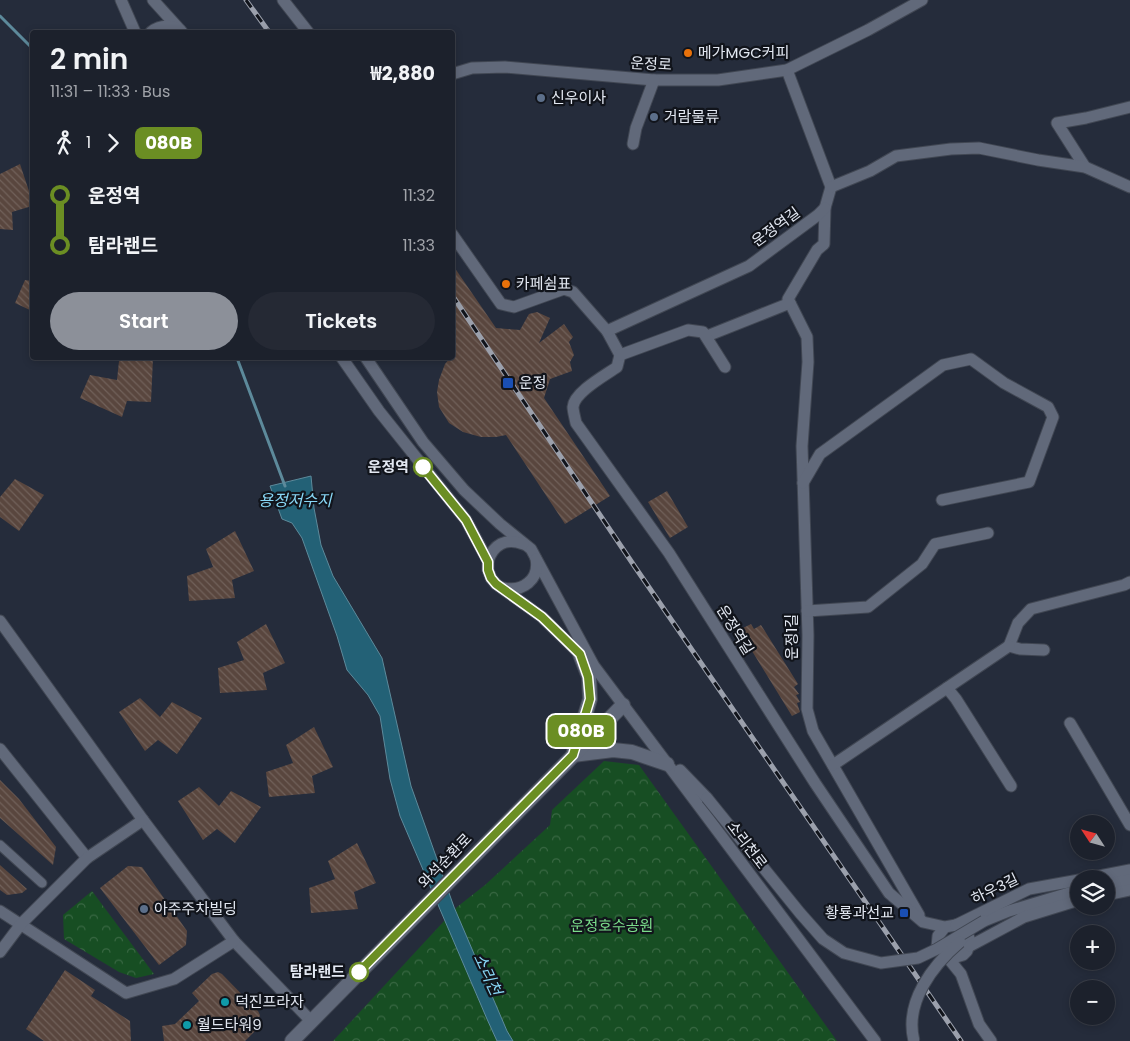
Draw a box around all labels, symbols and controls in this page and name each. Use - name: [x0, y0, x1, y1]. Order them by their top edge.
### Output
- text: 2 min: [50, 40, 128, 79]
- place label: 메가MGC커피: [698, 42, 789, 63]
- marker: 메가MGC커피: [682, 47, 694, 59]
- street label: 운정로: [630, 52, 672, 75]
- text: ₩2,880: [370, 60, 435, 87]
- text: 11:31 – 11:33 · Bus: [50, 80, 170, 103]
- place label: 신우이사: [551, 87, 606, 108]
- marker: 신우이사: [535, 92, 547, 104]
- place label: 거람물류: [664, 106, 719, 127]
- marker: 거람물류: [648, 111, 660, 123]
- icon: walk: [50, 129, 78, 157]
- icon: forward: [99, 129, 127, 157]
- text: 080B: [145, 130, 192, 155]
- text: 1: [86, 131, 91, 154]
- text: 운정역: [88, 182, 140, 209]
- text: 11:32: [403, 184, 435, 207]
- street label: 운정역길: [747, 202, 804, 251]
- text: 탐라랜드: [88, 232, 158, 259]
- text: 11:33: [403, 234, 435, 257]
- place label: 카페쉼표: [516, 273, 571, 294]
- marker: 카페쉼표: [500, 278, 512, 290]
- button: Start: [50, 292, 238, 350]
- button: Tickets: [248, 292, 435, 350]
- place label: 운정: [519, 372, 547, 393]
- marker: 운정: [501, 376, 515, 390]
- place label: 운정역: [368, 456, 409, 477]
- marker: 운정역: [413, 457, 433, 477]
- water label: 용정저수지: [258, 489, 333, 512]
- street label: 운정역길: [712, 601, 759, 659]
- street label: 운정1길: [781, 614, 802, 660]
- line badge: 080B: [546, 715, 616, 747]
- text: 080B: [558, 718, 605, 743]
- north arrow: [1070, 815, 1115, 860]
- map controls: [1070, 815, 1115, 1025]
- street label: 소리천로: [722, 816, 772, 873]
- street label: 와석순환로: [413, 829, 476, 893]
- street label: 하우3길: [968, 868, 1022, 909]
- button: layers: [1070, 870, 1115, 915]
- place label: 아주주차빌딩: [154, 898, 237, 919]
- place label: 황룡과선교: [825, 902, 894, 923]
- marker: 아주주차빌딩: [138, 903, 150, 915]
- marker: 황룡과선교: [898, 907, 910, 919]
- park label: 운정호수공원: [571, 915, 653, 936]
- button: +: [1070, 925, 1115, 970]
- water label: 소리천: [468, 949, 508, 1001]
- place label: 탐라랜드: [290, 961, 345, 982]
- marker: 탐라랜드: [349, 962, 369, 982]
- button: −: [1070, 980, 1115, 1025]
- place label: 덕진프라자: [235, 991, 304, 1012]
- marker: 덕진프라자: [219, 996, 231, 1008]
- place label: 월드타워9: [197, 1014, 262, 1035]
- marker: 월드타워9: [181, 1019, 193, 1031]

